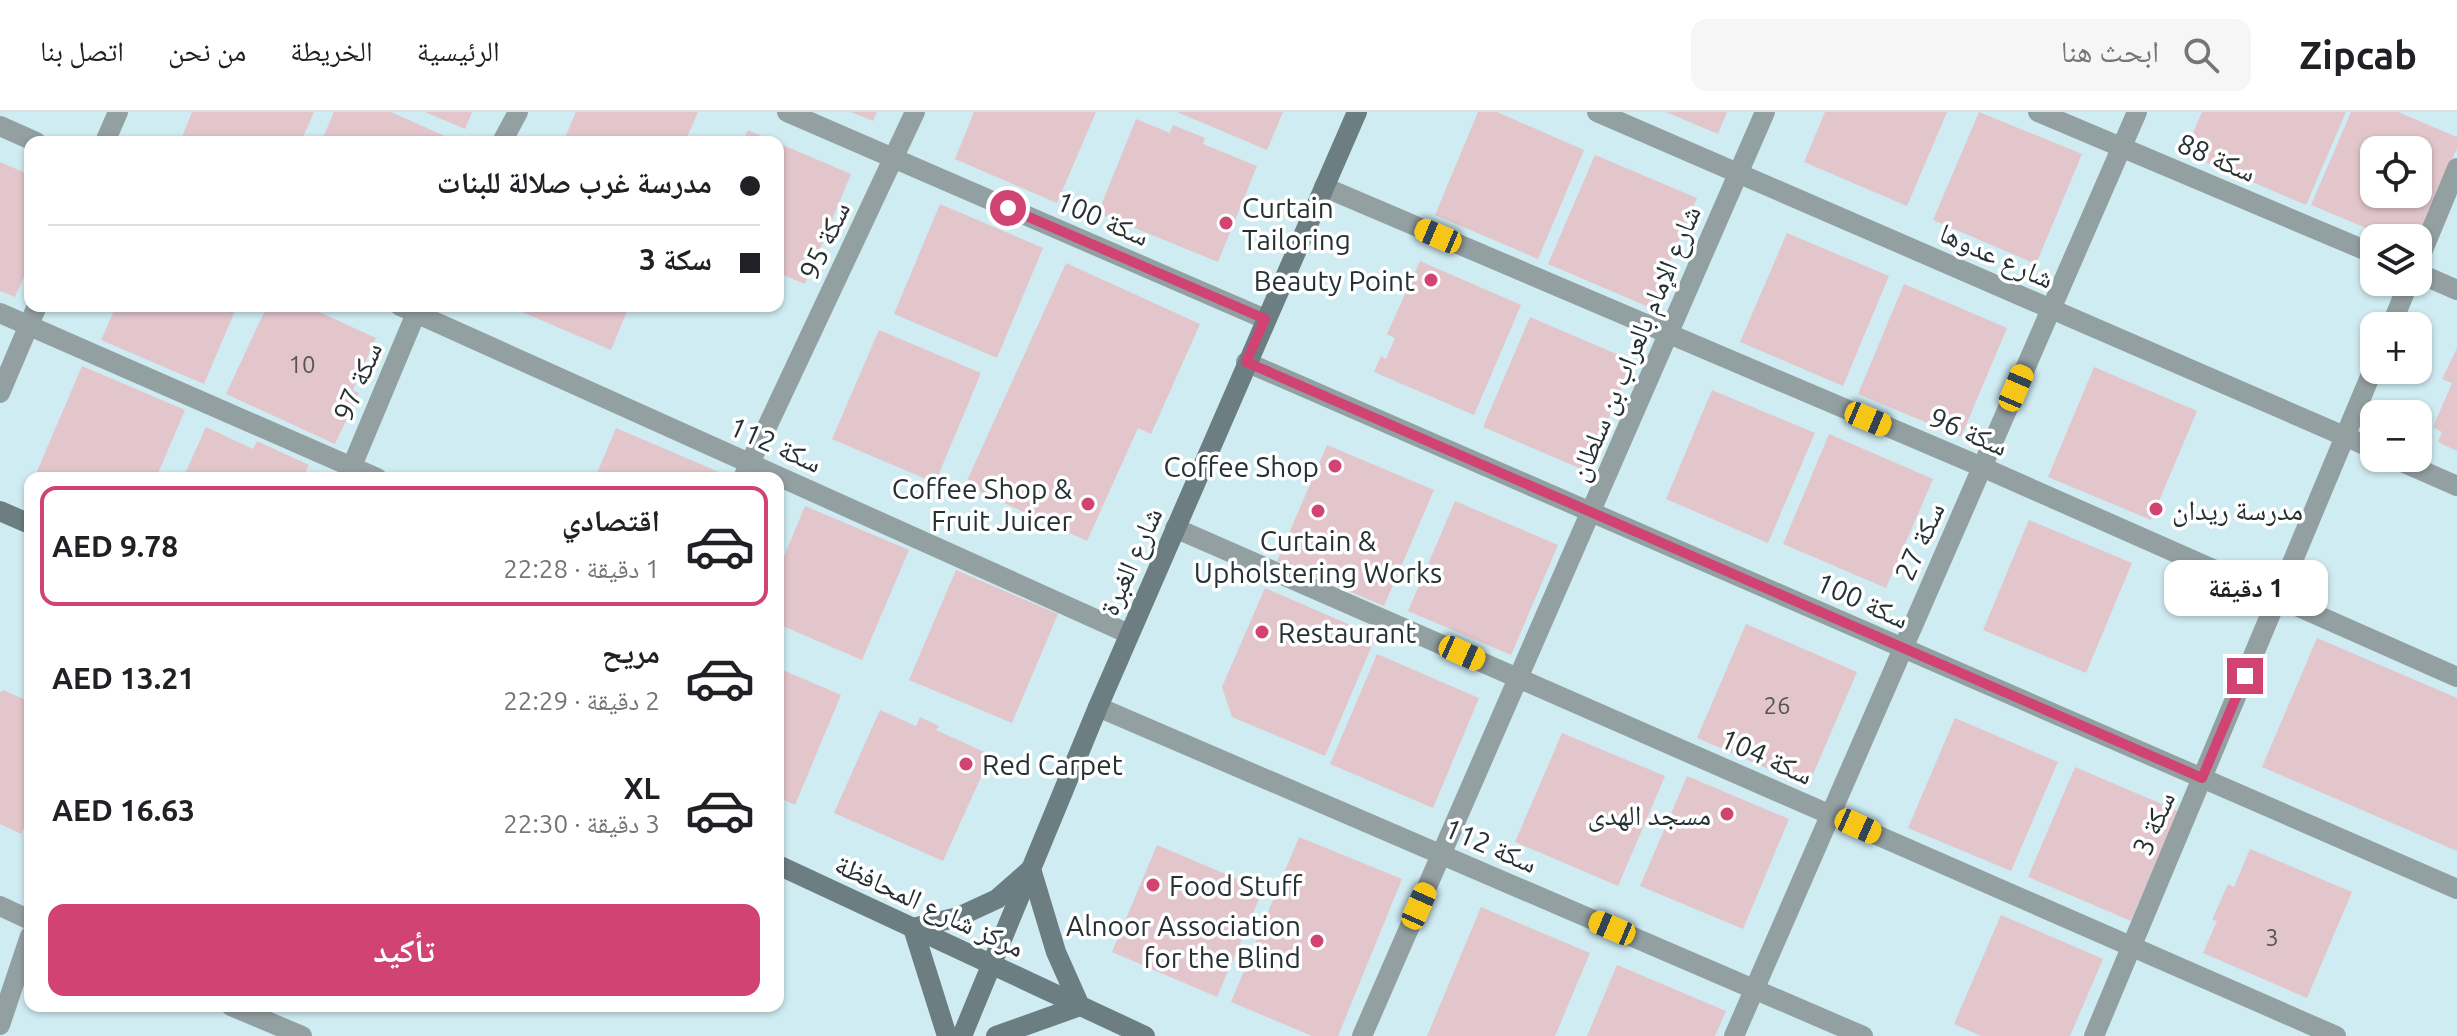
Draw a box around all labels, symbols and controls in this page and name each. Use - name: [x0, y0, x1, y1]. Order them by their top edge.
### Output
- search box: [1691, 19, 2251, 91]
- icon: search: [2179, 33, 2223, 77]
- text: ابحث هنا: [2061, 34, 2159, 68]
- text: Zipcab: [2299, 34, 2417, 76]
- text: اتصل بنا: [40, 35, 124, 66]
- text: من نحن: [168, 35, 246, 66]
- text: الخريطة: [290, 35, 373, 66]
- text: الرئيسية: [417, 35, 500, 66]
- street label: سكة 88: [2173, 127, 2261, 187]
- map controls: [2360, 136, 2432, 472]
- button: locate: [2360, 136, 2432, 208]
- text: مدرسة غرب صلالة للبنات: [437, 165, 712, 199]
- street label: سكة 100: [1052, 185, 1154, 251]
- route start: [990, 190, 1026, 226]
- place label: Curtain Tailoring: [1242, 192, 1351, 255]
- street label: سكة 95: [793, 196, 855, 284]
- street label: شارع الإمام بالعراب بن سلطان: [1562, 201, 1710, 487]
- marker: Curtain Tailoring: [1217, 214, 1235, 232]
- car: [1411, 216, 1465, 256]
- street label: شارع عدوها: [1934, 216, 2059, 297]
- button: layers: [2360, 224, 2432, 296]
- text: سكة 3: [639, 242, 712, 276]
- place label: Beauty Point: [1254, 265, 1415, 296]
- marker: Beauty Point: [1422, 271, 1440, 289]
- button: +: [2360, 312, 2432, 384]
- street label: سكة 97: [327, 337, 387, 425]
- house number: 10: [288, 351, 316, 378]
- car: [1996, 361, 2036, 415]
- car: [1841, 399, 1895, 439]
- button: −: [2360, 400, 2432, 472]
- street label: سكة 96: [1925, 401, 2013, 461]
- street label: سكة 112: [725, 410, 827, 478]
- place label: Coffee Shop: [1163, 451, 1319, 482]
- marker: Coffee Shop: [1326, 457, 1344, 475]
- place label: Coffee Shop & Fruit Juicer: [892, 473, 1073, 536]
- place label: مدرسة ريدان: [2172, 494, 2303, 527]
- marker: Coffee Shop & Fruit Juicer: [1079, 495, 1097, 513]
- street label: سكة 27: [1888, 497, 1950, 585]
- marker: مدرسة ريدان: [2147, 500, 2165, 518]
- street label: شارع الغبرة: [1093, 502, 1170, 621]
- marker: Curtain & Upholstering Works: [1309, 502, 1327, 520]
- text: اقتصادي: [562, 503, 660, 537]
- icon: car: [684, 510, 756, 582]
- place label: Curtain & Upholstering Works: [1194, 525, 1442, 588]
- text: AED 9.78: [52, 529, 178, 563]
- text: 1 دقيقة · 22:28: [503, 554, 660, 583]
- callout: 1 دقيقة: [2163, 560, 2327, 616]
- street label: سكة 100: [1812, 566, 1914, 634]
- text: 1 دقيقة: [2208, 573, 2284, 602]
- place label: Restaurant: [1278, 617, 1416, 648]
- marker: Restaurant: [1253, 623, 1271, 641]
- car: [1435, 632, 1489, 674]
- text: مريح: [602, 635, 660, 669]
- icon: car: [684, 642, 756, 714]
- route end: [2227, 658, 2263, 694]
- text: AED 13.21: [52, 661, 195, 695]
- text: 2 دقيقة · 22:29: [503, 686, 660, 715]
- house number: 26: [1763, 692, 1791, 719]
- street label: سكة 104: [1716, 722, 1818, 790]
- place label: Red Carpet: [982, 749, 1123, 780]
- marker: Red Carpet: [957, 755, 975, 773]
- text: XL: [624, 771, 660, 805]
- icon: car: [684, 774, 756, 846]
- street label: سكة 3: [2126, 786, 2180, 860]
- text: AED 16.63: [52, 793, 195, 827]
- place label: مسجد الهدى: [1587, 799, 1711, 832]
- marker: مسجد الهدى: [1718, 805, 1736, 823]
- car: [1831, 805, 1885, 847]
- text: 3 دقيقة · 22:30: [503, 809, 660, 838]
- street label: سكة 112: [1440, 812, 1542, 878]
- street label: مركز شارع المحافظة: [829, 848, 1029, 965]
- place label: Food Stuff: [1169, 870, 1303, 901]
- marker: Food Stuff: [1144, 876, 1162, 894]
- car: [1398, 879, 1440, 933]
- button: تأكيد: [48, 904, 760, 996]
- car: [1585, 908, 1639, 948]
- place label: Alnoor Association for the Blind: [1066, 910, 1301, 973]
- house number: 3: [2265, 924, 2279, 951]
- marker: Alnoor Association for the Blind: [1308, 932, 1326, 950]

